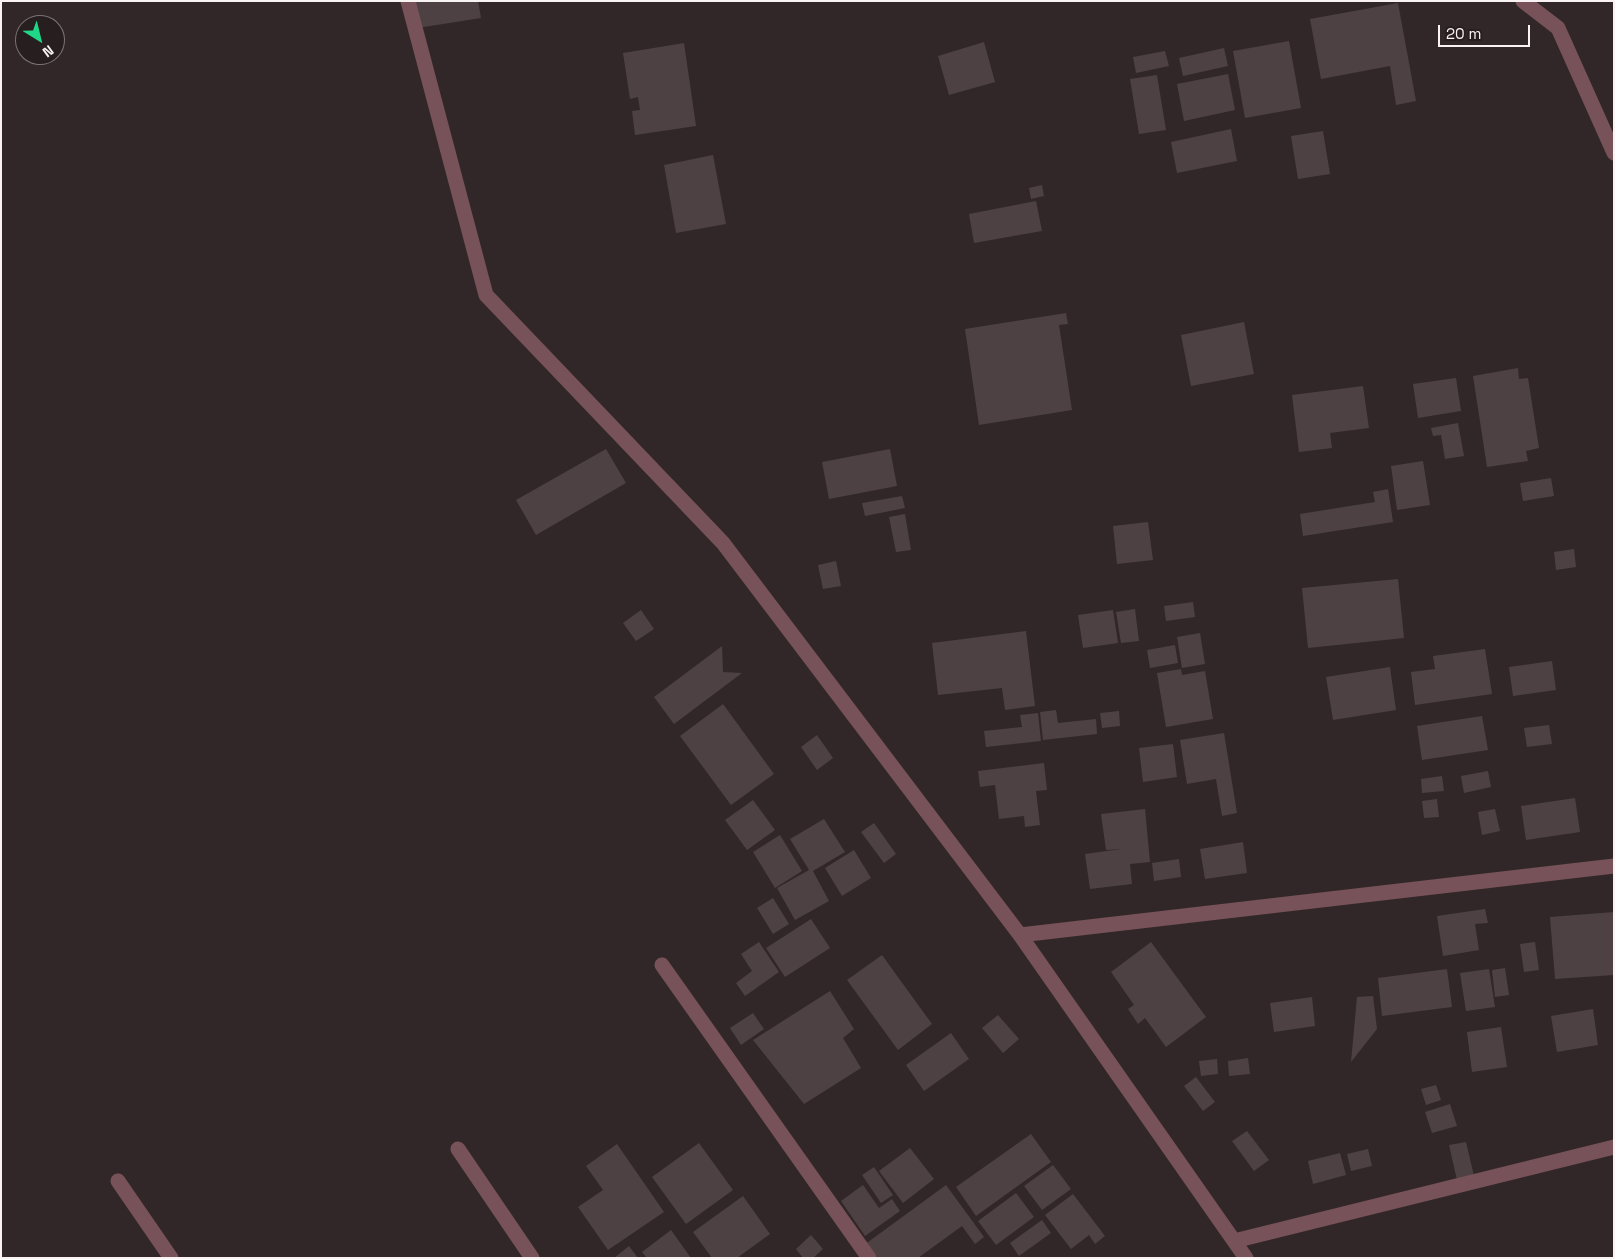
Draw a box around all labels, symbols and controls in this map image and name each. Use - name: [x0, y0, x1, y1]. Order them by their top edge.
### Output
- north arrow: [15, 15, 65, 65]
- scale bar: [1440, 15, 1532, 47]
- text: 20 m: [1446, 24, 1481, 43]
- text: N: [39, 41, 57, 61]

